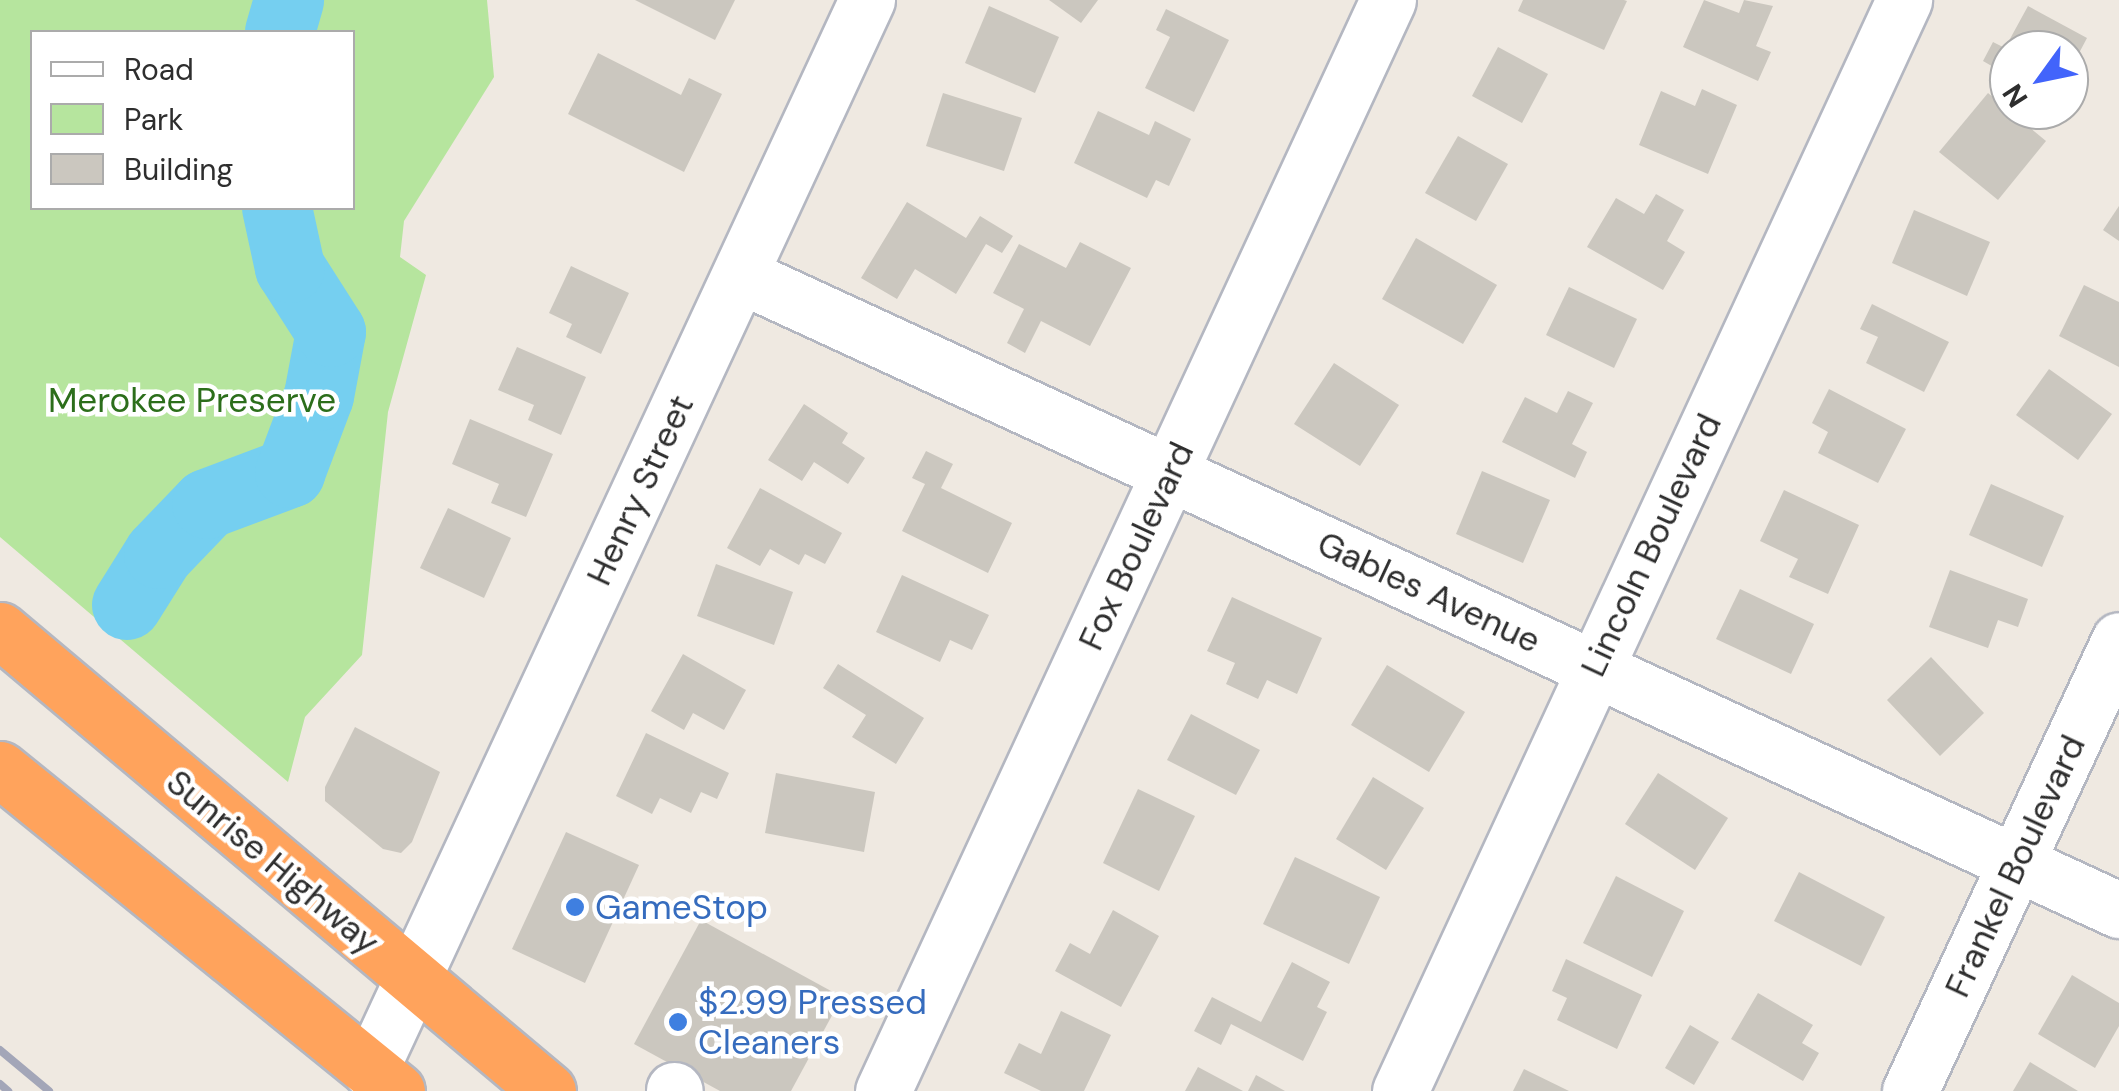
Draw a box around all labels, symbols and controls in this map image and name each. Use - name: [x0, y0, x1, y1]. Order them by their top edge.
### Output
- legend: [30, 30, 355, 210]
- north arrow: [1989, 30, 2089, 130]
- text: Road: [124, 50, 194, 89]
- text: N: [1994, 77, 2036, 114]
- text: Park: [124, 100, 183, 139]
- text: Building: [124, 150, 233, 189]
- park label: Merokee Preserve: [48, 379, 336, 421]
- street label: Henry Street: [578, 388, 702, 592]
- street label: Lincoln Boulevard: [1572, 407, 1730, 683]
- street label: Fox Boulevard: [1070, 435, 1202, 657]
- street label: Gables Avenue: [1311, 522, 1547, 662]
- street label: Frankel Boulevard: [1936, 728, 2094, 1004]
- street label: Sunrise Highway: [158, 761, 388, 963]
- place label: GameStop: [595, 886, 768, 928]
- marker: GameStop: [564, 896, 586, 918]
- place label: $2.99 Pressed Cleaners: [698, 981, 927, 1063]
- marker: $2.99 Pressed Cleaners: [667, 1011, 689, 1033]

